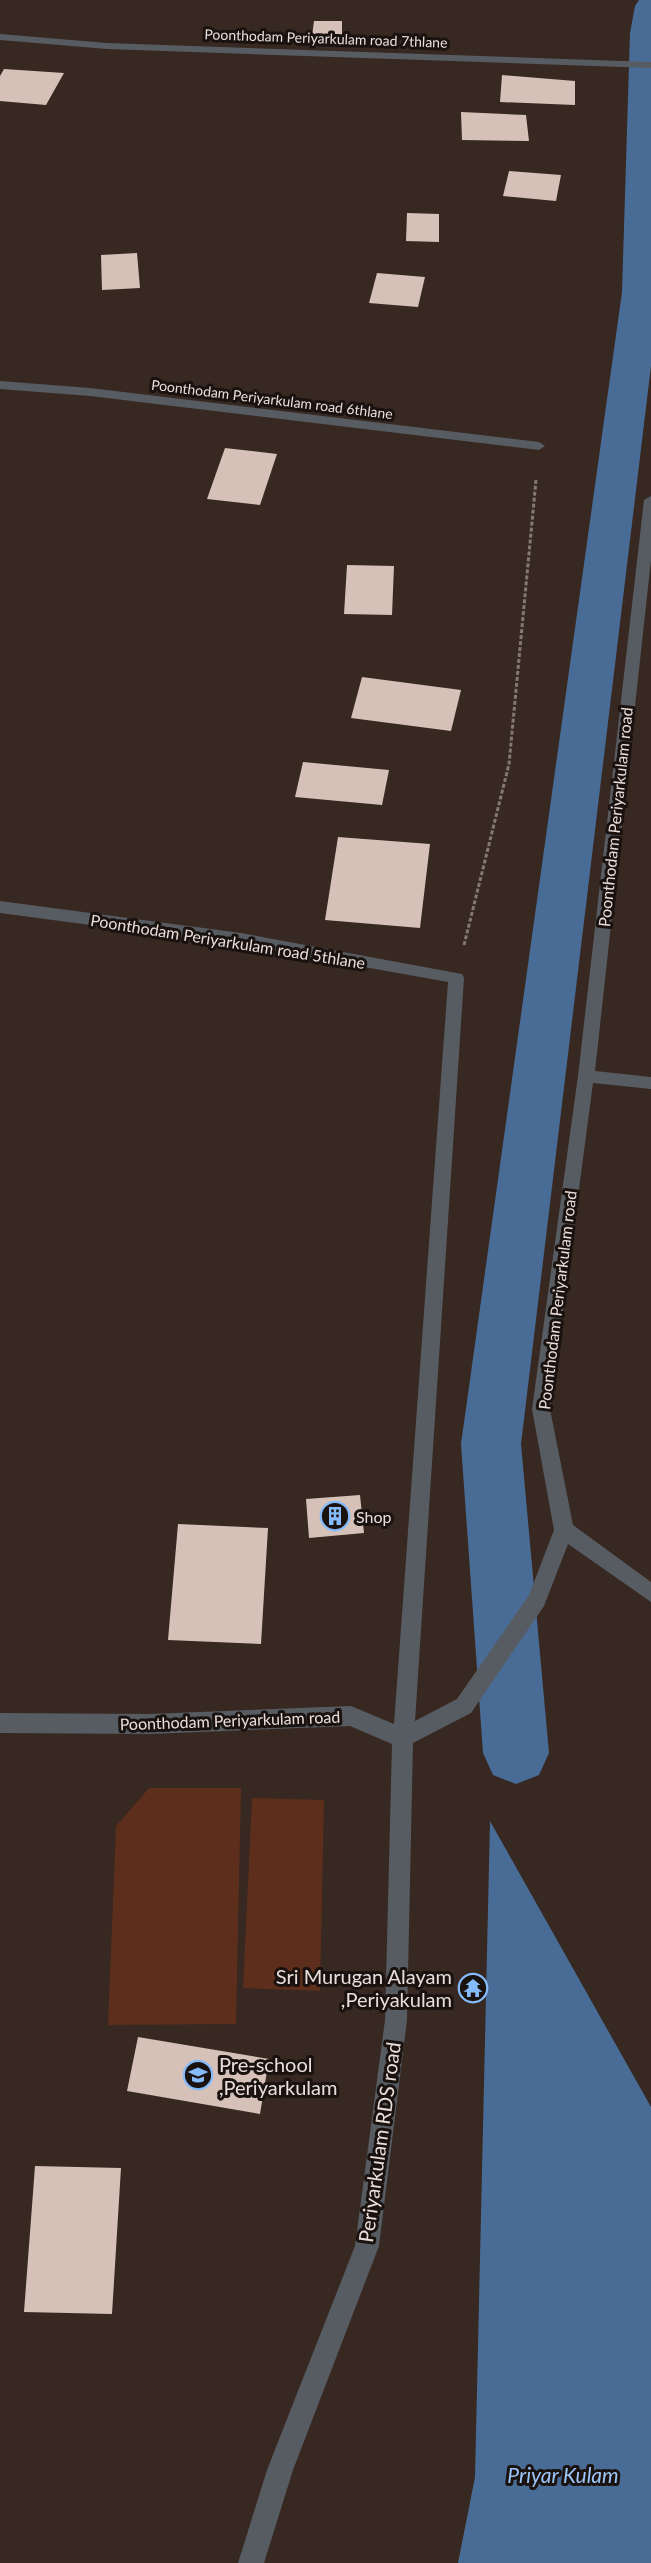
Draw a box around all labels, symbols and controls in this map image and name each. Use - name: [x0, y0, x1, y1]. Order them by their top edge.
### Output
- street label: Poonthodam Periyarkulam road 7thlane: [204, 25, 448, 51]
- street label: Poonthodam Periyarkulam road 6thlane: [150, 376, 394, 422]
- street label: Poonthodam Periyarkulam road: [594, 706, 636, 928]
- street label: Poonthodam Periyarkulam road 5thlane: [89, 910, 367, 972]
- street label: Poonthodam Periyarkulam road: [534, 1189, 580, 1411]
- building icon: Shop: [319, 1500, 351, 1532]
- place label: Shop: [356, 1507, 392, 1526]
- street label: Poonthodam Periyarkulam road: [119, 1707, 341, 1733]
- place label: Sri Murugan Alayam ,Periyakulam: [276, 1964, 452, 2011]
- temple icon: Sri Murugan Alayam ,Periyakulam: [457, 1972, 489, 2004]
- street label: Periyarkulam RDS road: [353, 2040, 405, 2244]
- place label: Pre-school ,Periyarkulam: [219, 2052, 337, 2099]
- school or university icon: Pre-school ,Periyarkulam: [182, 2059, 214, 2091]
- water label: Priyar Kulam: [507, 2462, 619, 2487]

